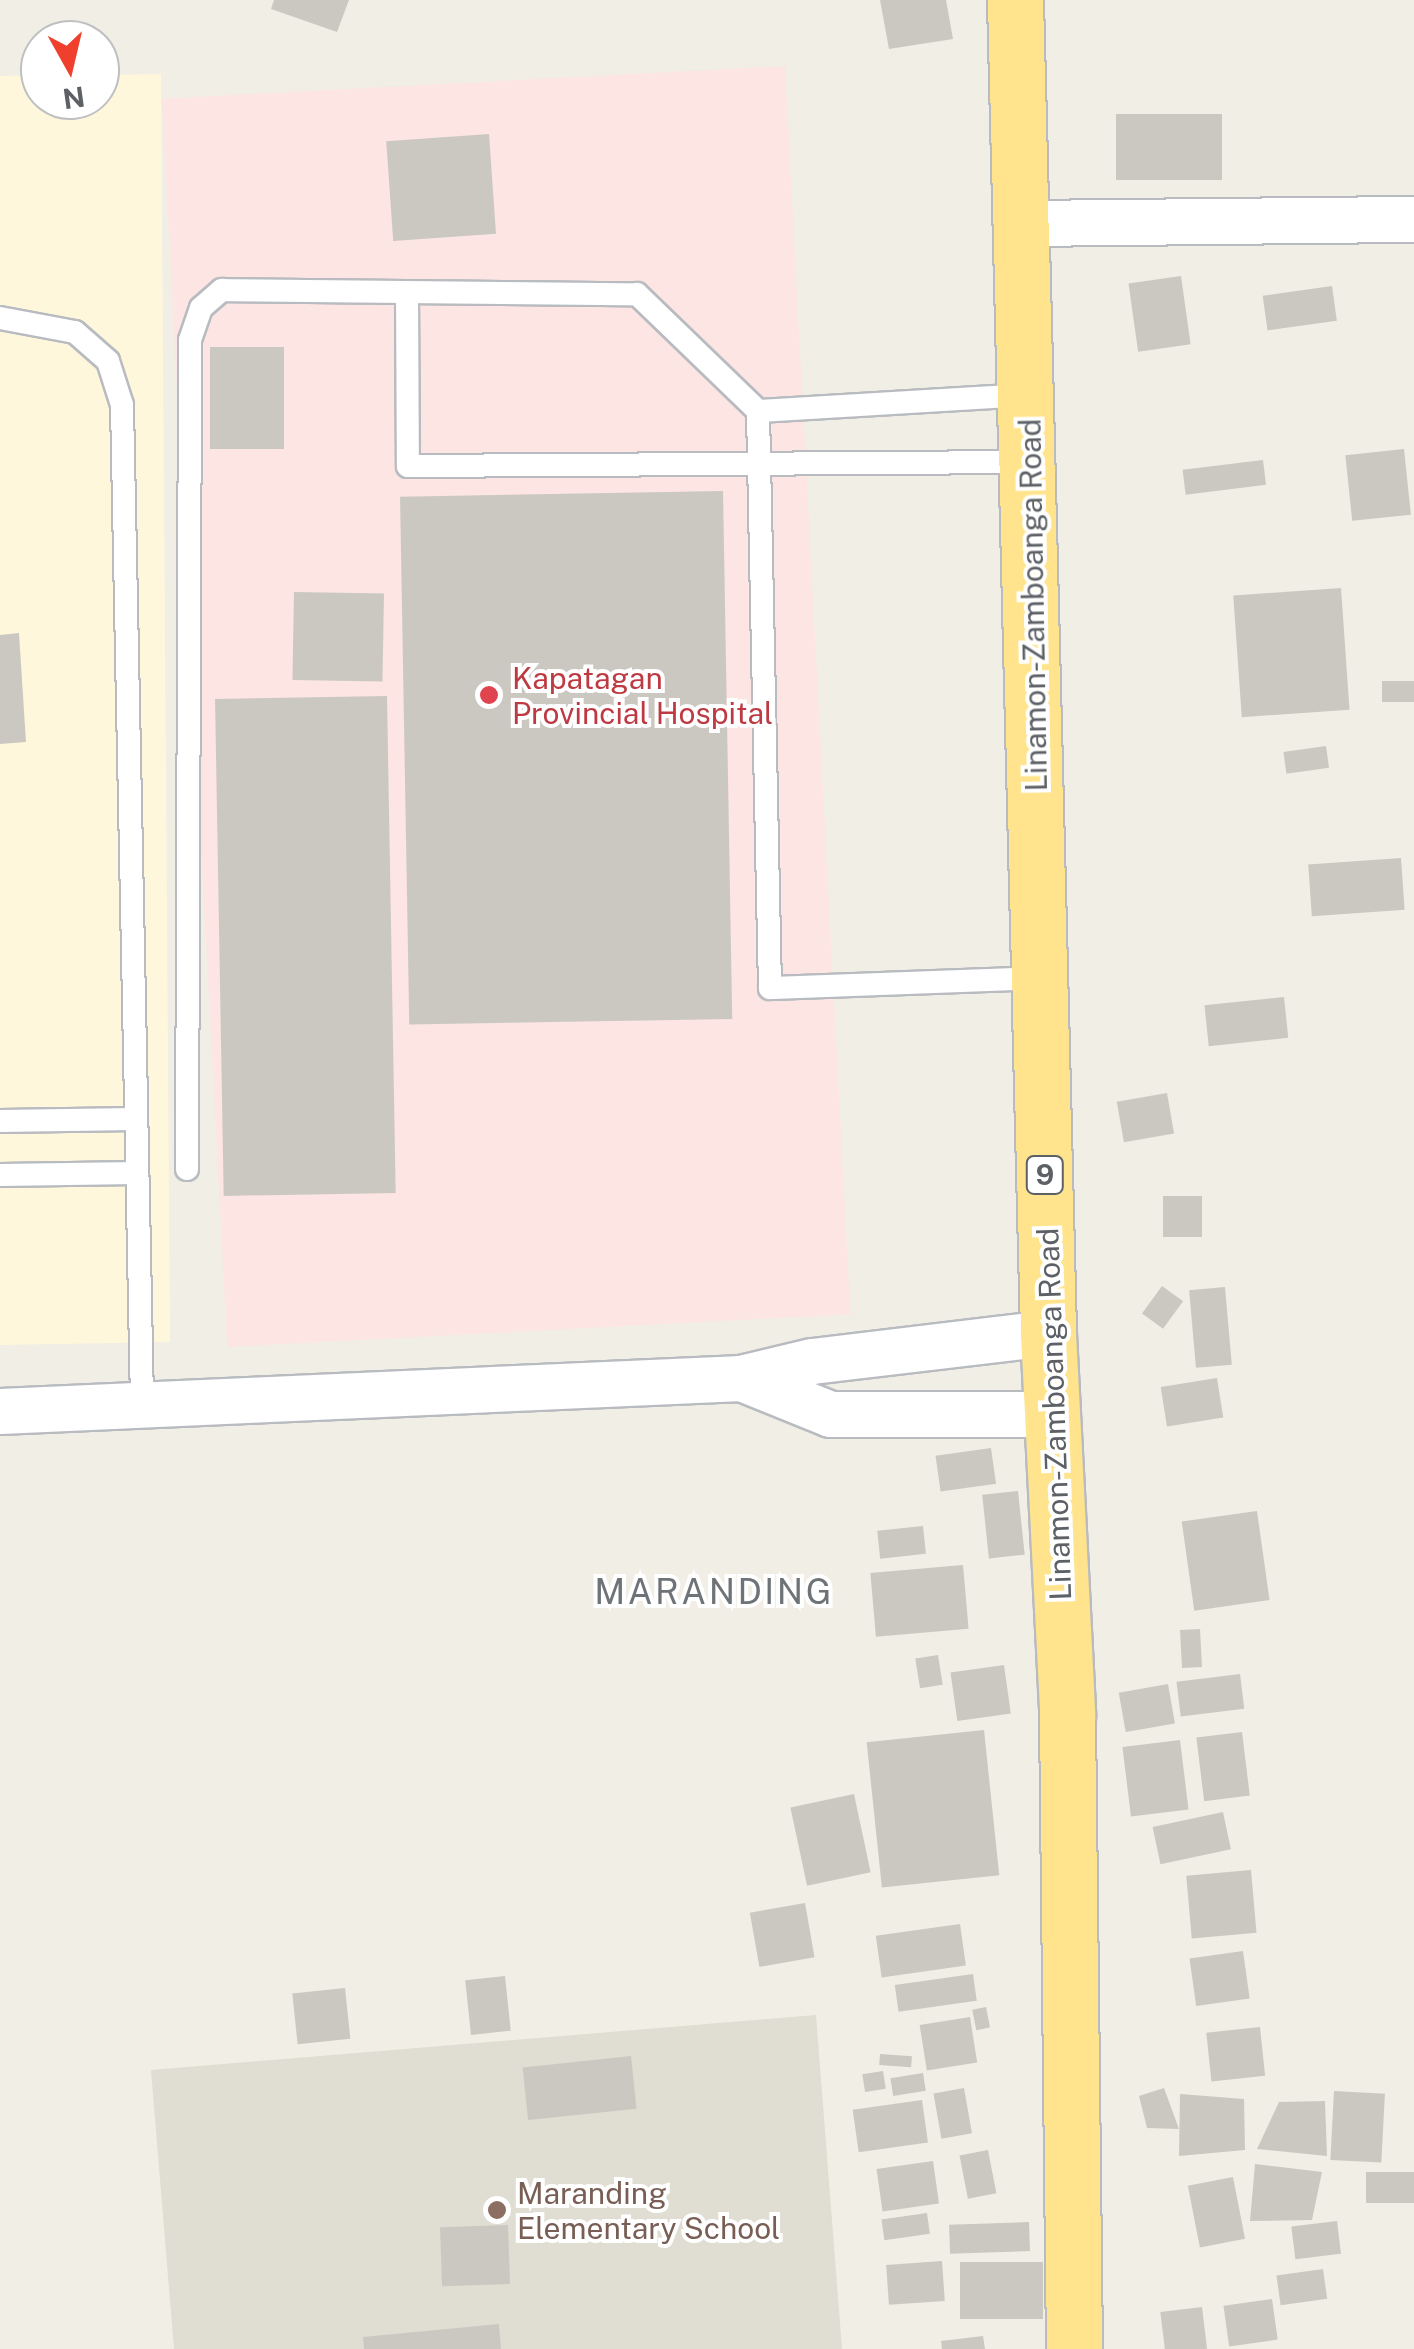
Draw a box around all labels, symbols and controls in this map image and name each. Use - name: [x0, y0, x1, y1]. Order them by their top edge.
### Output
- north arrow: [20, 20, 120, 120]
- text: N: [61, 80, 87, 116]
- street label: Linamon-Zamboanga Road: [1012, 418, 1054, 792]
- place label: Kapatagan Provincial Hospital: [512, 660, 773, 730]
- marker: Kapatagan Provincial Hospital: [476, 682, 502, 708]
- road number: 9: [1025, 1152, 1065, 1198]
- street label: Linamon-Zamboanga Road: [1030, 1227, 1078, 1601]
- district label: MARANDING: [594, 1571, 834, 1613]
- place label: Maranding Elementary School: [517, 2175, 780, 2246]
- marker: Maranding Elementary School: [486, 2199, 508, 2221]

